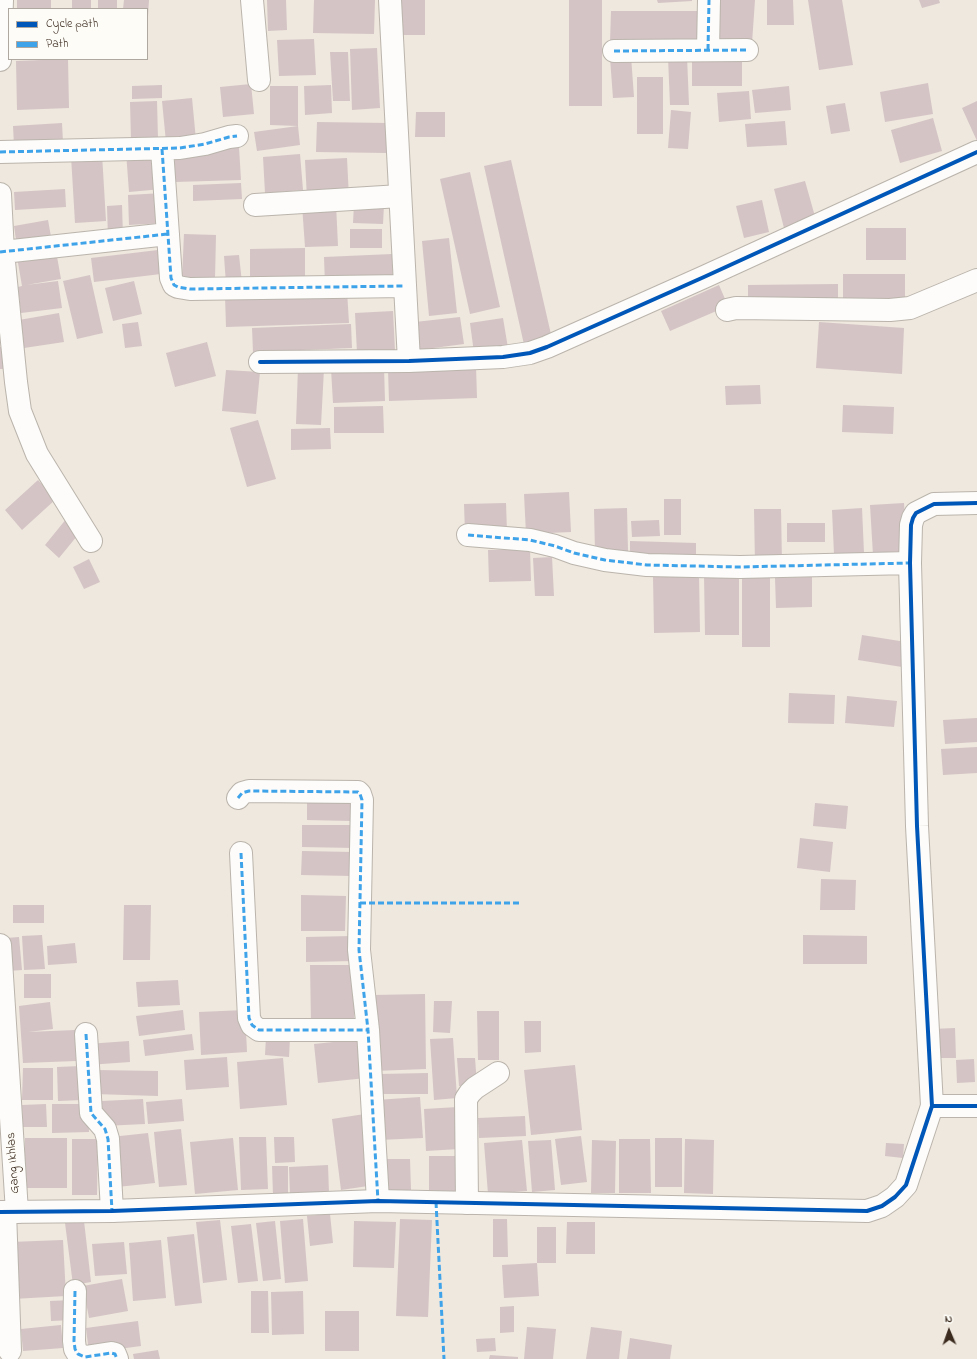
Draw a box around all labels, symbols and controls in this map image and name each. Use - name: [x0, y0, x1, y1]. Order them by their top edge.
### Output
- legend: [8, 8, 148, 60]
- text: Cycle path: [46, 15, 98, 33]
- text: Path: [46, 35, 68, 53]
- street label: Gang Ikhlas: [4, 1132, 24, 1194]
- north arrow: [929, 1311, 969, 1351]
- text: N: [945, 1311, 953, 1327]

